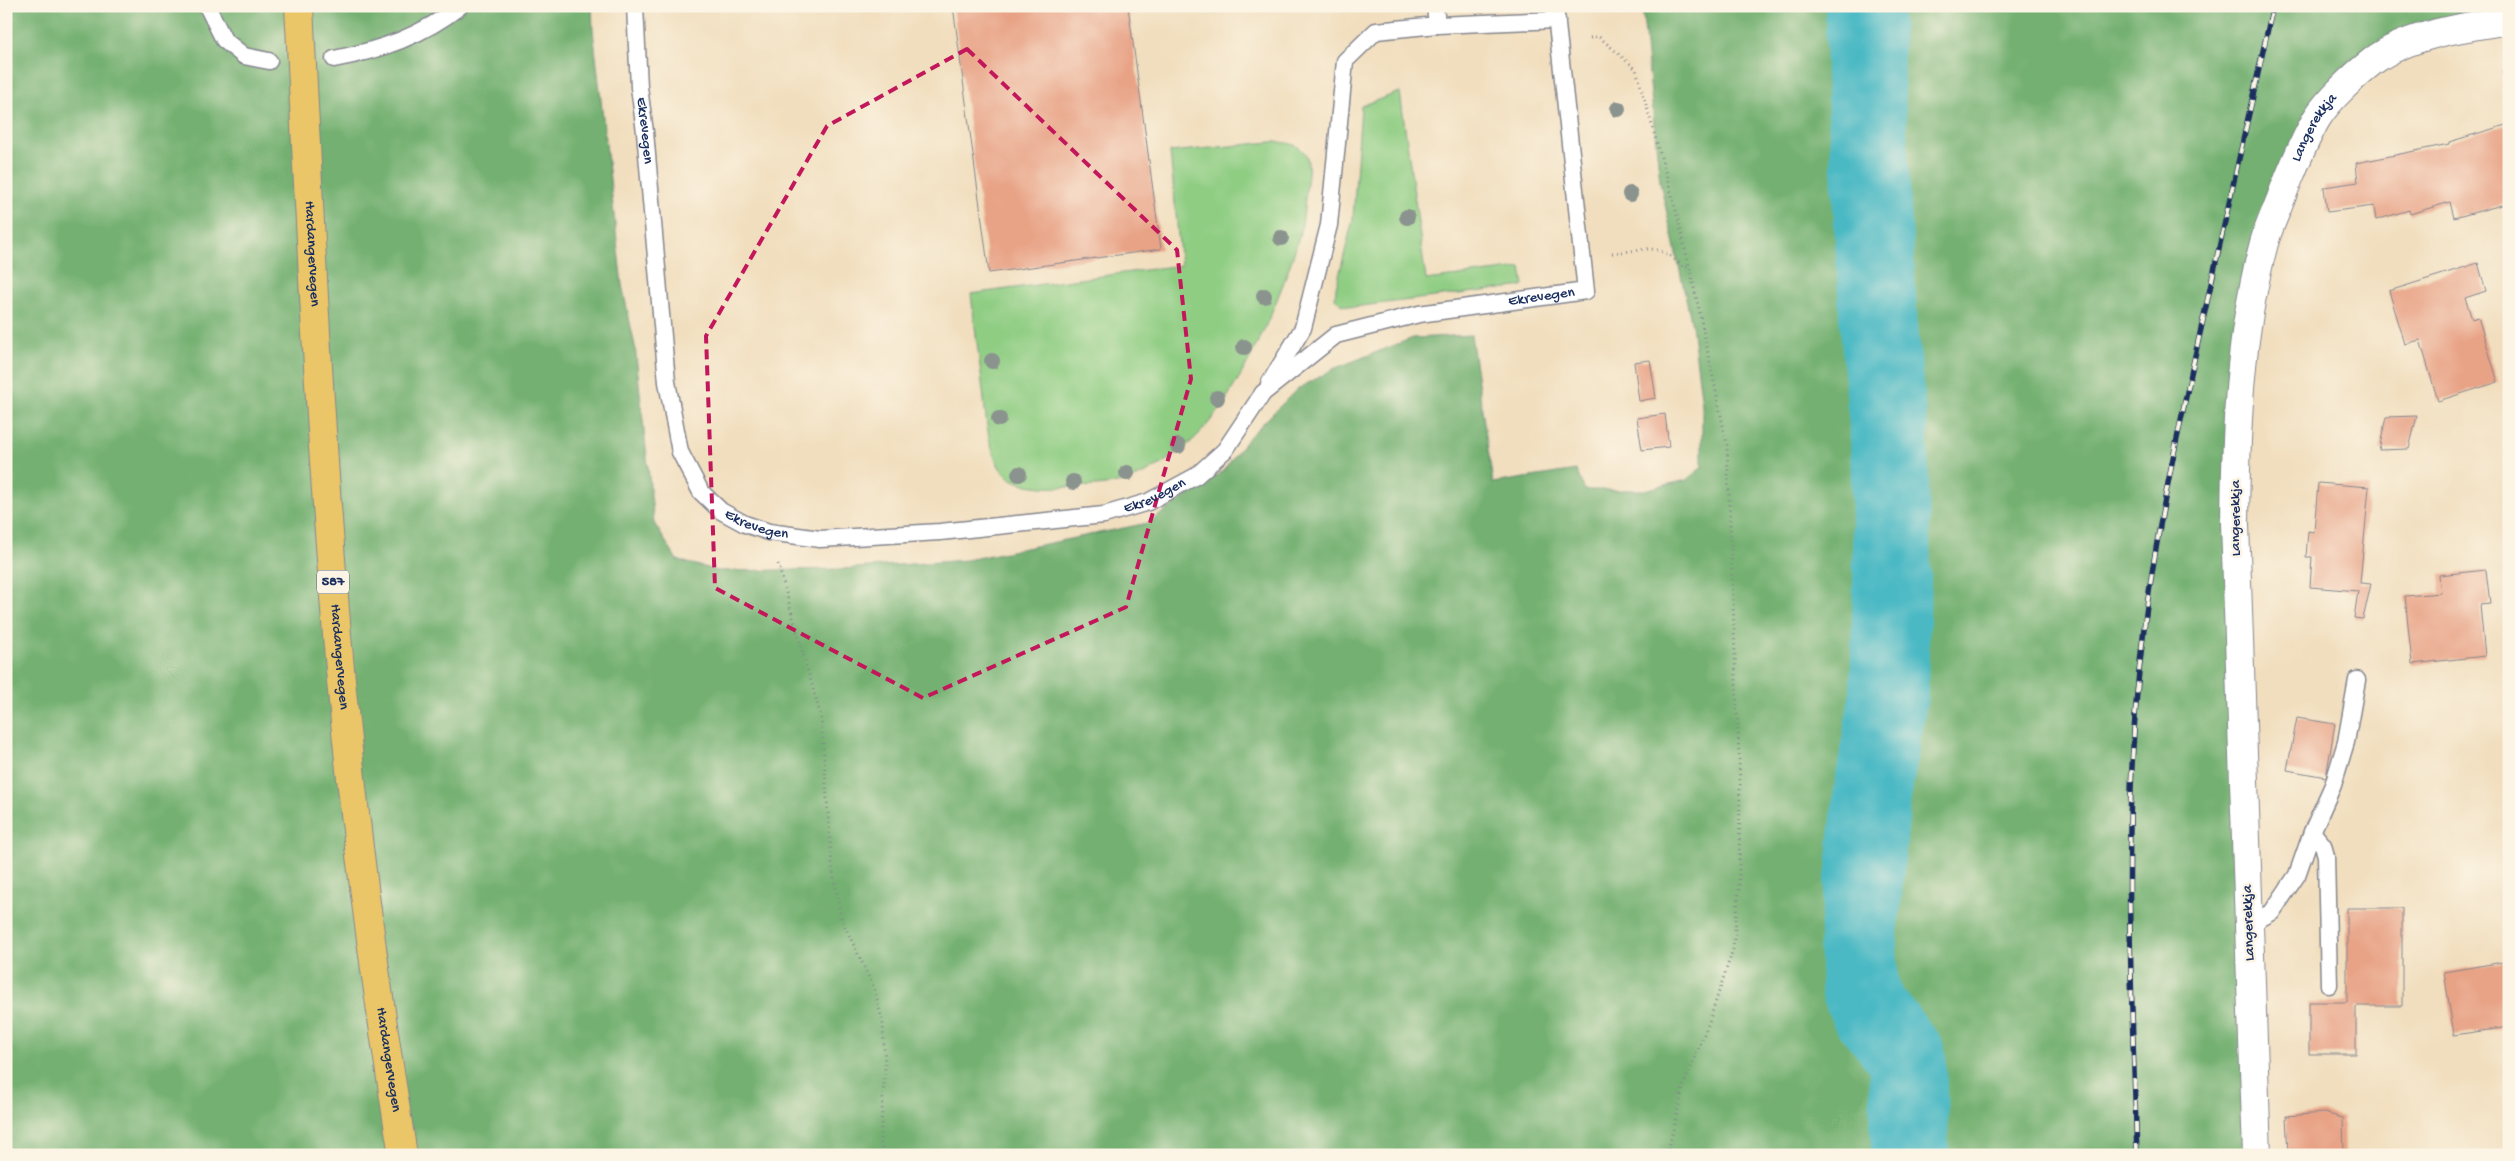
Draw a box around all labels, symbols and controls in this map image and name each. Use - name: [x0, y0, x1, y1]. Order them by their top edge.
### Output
- street label: Langerekkja: [2288, 89, 2342, 165]
- street label: Ekrevegen: [631, 96, 657, 165]
- street label: Hardangervegen: [300, 200, 324, 307]
- street label: Ekrevegen: [1507, 284, 1576, 311]
- street label: Ekrevegen: [1122, 474, 1189, 518]
- street label: Langerekkja: [2227, 479, 2245, 556]
- street label: Ekrevegen: [721, 506, 789, 544]
- road number: 587: [317, 570, 349, 594]
- street label: Hardangervegen: [326, 603, 353, 710]
- street label: Langerekkja: [2239, 884, 2259, 961]
- street label: Hardangervegen: [371, 1006, 405, 1113]

